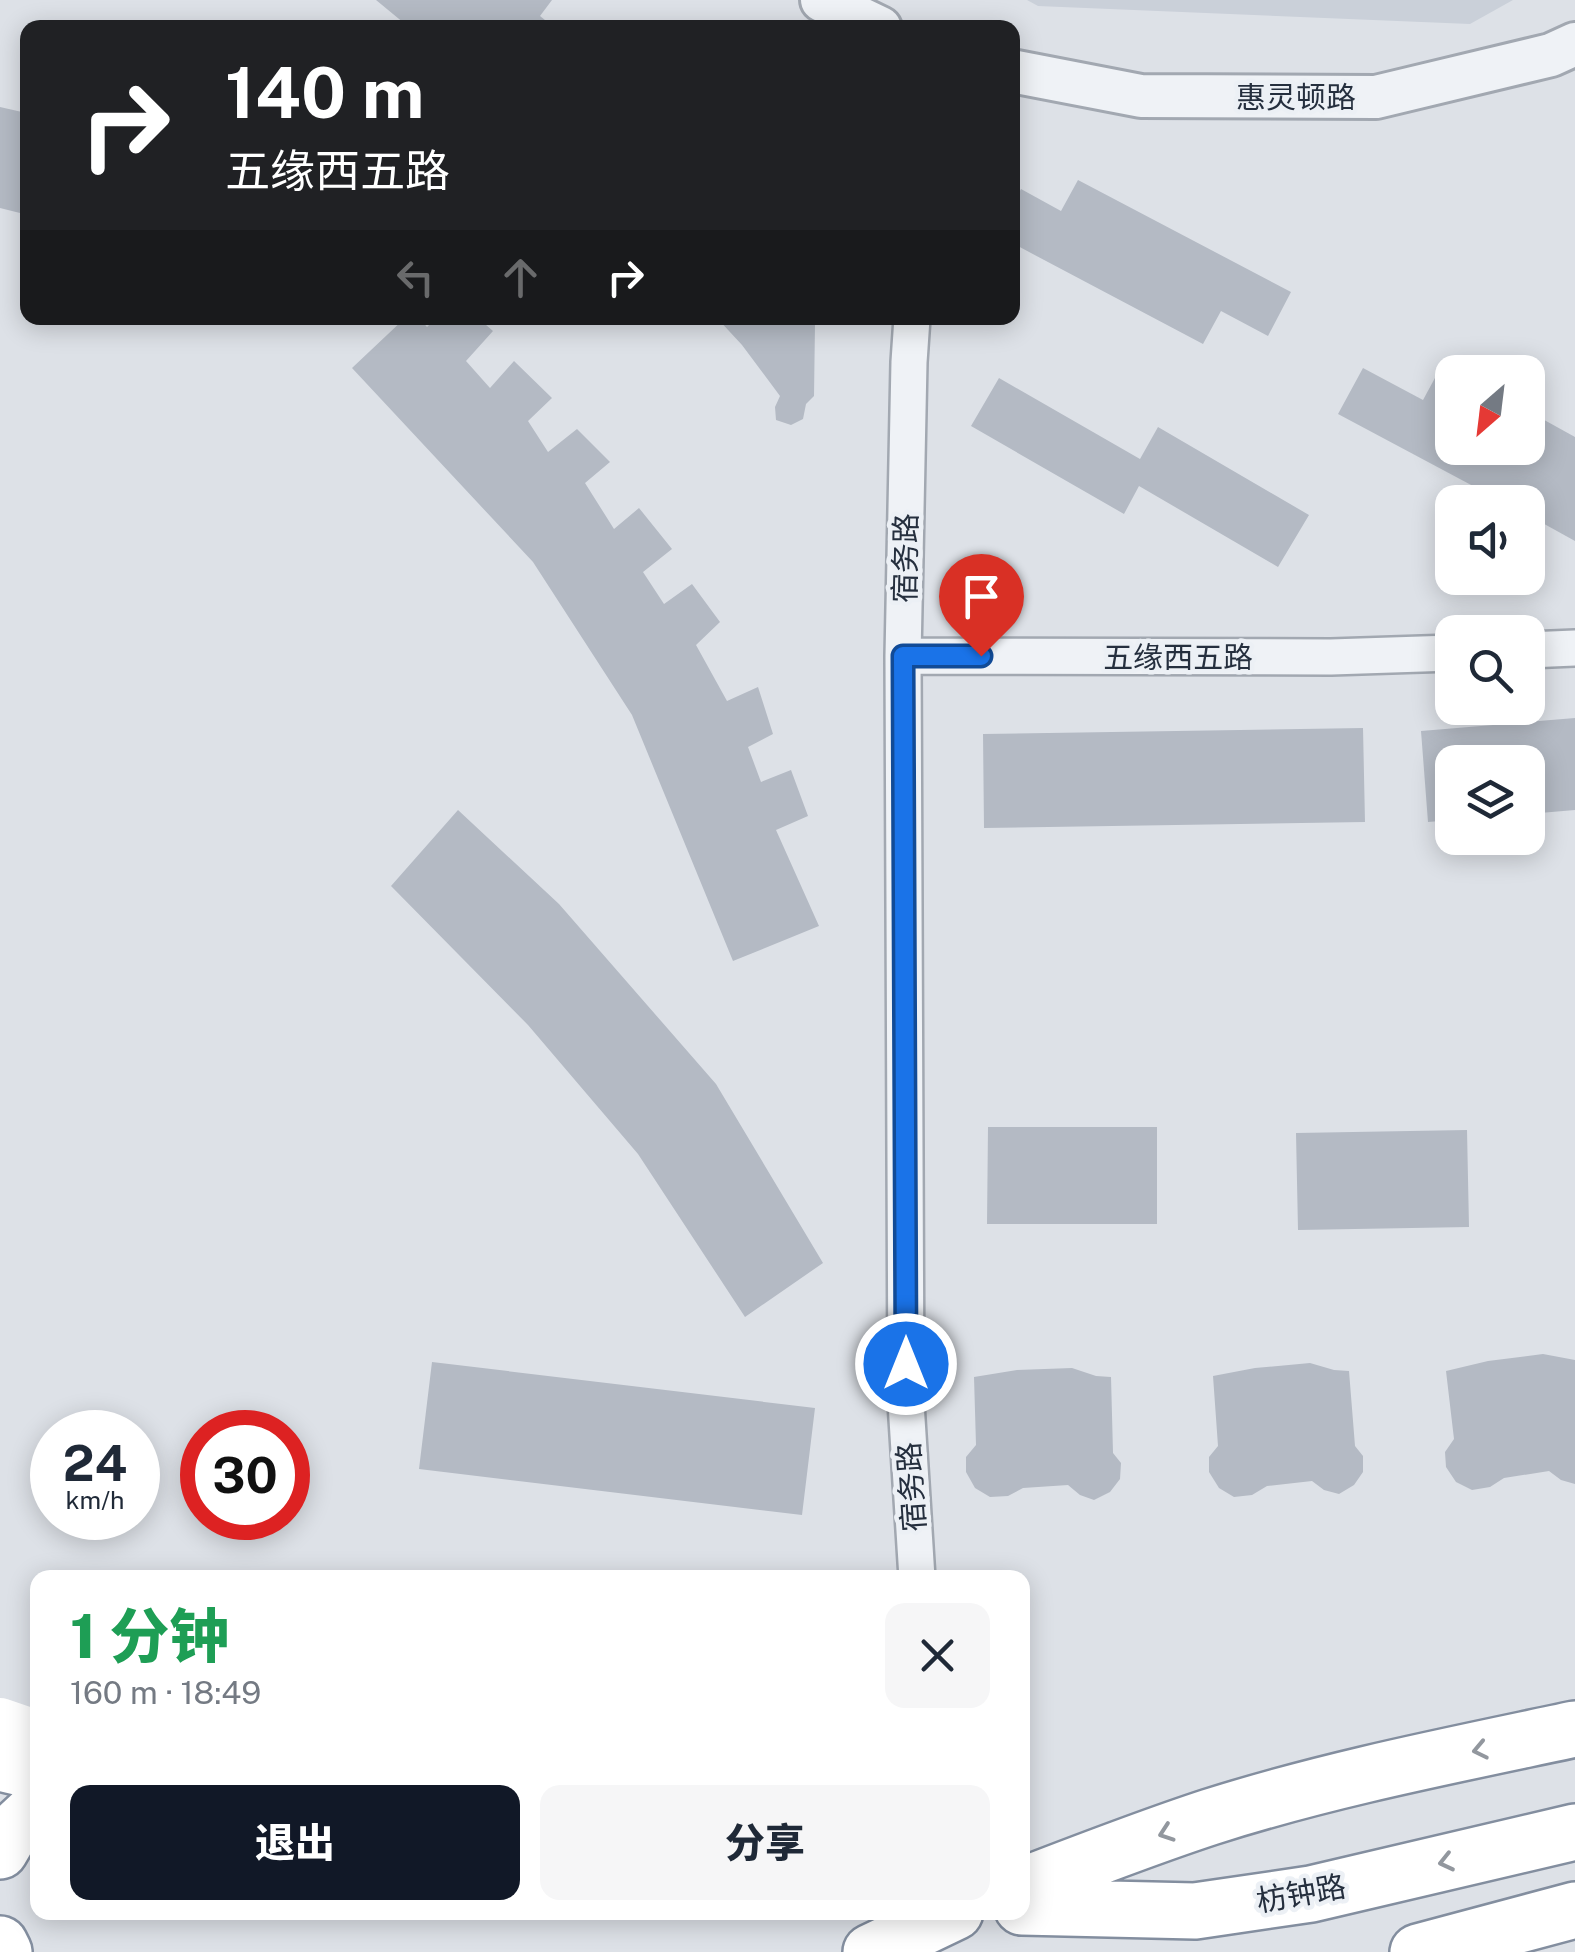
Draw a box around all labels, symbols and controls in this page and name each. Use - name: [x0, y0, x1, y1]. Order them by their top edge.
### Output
- text: 140 m: [225, 51, 424, 134]
- icon: right: [60, 60, 190, 190]
- street label: 惠灵顿路: [1236, 79, 1356, 115]
- text: 五缘西五路: [225, 144, 450, 197]
- icon: left: [388, 250, 443, 305]
- icon: ahead: [493, 250, 548, 305]
- icon: right: [598, 250, 653, 305]
- north arrow: [1435, 355, 1545, 465]
- map controls: [1435, 355, 1545, 855]
- button: sound: [1435, 485, 1545, 595]
- street label: 宿务路: [886, 513, 924, 603]
- pin: [939, 554, 1024, 657]
- icon: arrive: [954, 569, 1009, 624]
- button: search: [1435, 615, 1545, 725]
- street label: 五缘西五路: [1103, 639, 1253, 675]
- button: layers: [1435, 745, 1545, 855]
- position arrow: [854, 1312, 958, 1416]
- speed limit sign: 30: [180, 1410, 310, 1540]
- text: 24: [63, 1433, 127, 1492]
- street label: 宿务路: [890, 1441, 932, 1533]
- text: km/h: [66, 1485, 124, 1515]
- text: 1 分钟: [70, 1601, 229, 1672]
- button: close: [885, 1603, 990, 1708]
- text: 160 m · 18:49: [70, 1674, 261, 1711]
- one-way arrow: [1472, 1738, 1489, 1759]
- button: 退出: [70, 1785, 520, 1900]
- button: 分享: [540, 1785, 990, 1900]
- one-way arrow: [1158, 1821, 1175, 1841]
- one-way arrow: [1438, 1850, 1455, 1871]
- street label: 枋钟路: [1254, 1867, 1348, 1919]

